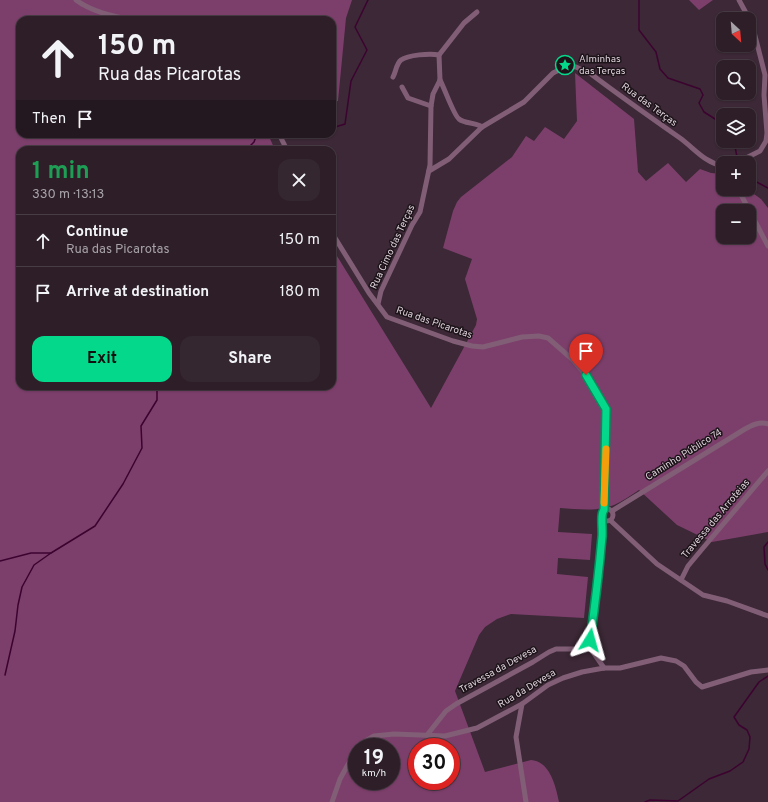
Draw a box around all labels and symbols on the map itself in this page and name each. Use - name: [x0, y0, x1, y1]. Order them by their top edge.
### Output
- north arrow: [716, 12, 756, 52]
- place label: Alminhas das Terças: [579, 53, 626, 78]
- place icon: Alminhas das Terças: [554, 54, 576, 76]
- street label: Rua das Terças: [618, 80, 680, 130]
- street label: Rua Cimo das Terças: [368, 202, 418, 291]
- street label: Rua das Picarotas: [394, 304, 474, 342]
- pin: [569, 334, 603, 375]
- street label: Caminho Público 74: [643, 426, 725, 484]
- street label: Travessa das Arroteias: [679, 476, 753, 561]
- position arrow: [569, 619, 611, 661]
- street label: Travessa da Devesa: [457, 643, 539, 697]
- street label: Rua da Devesa: [496, 667, 558, 711]
- speed limit sign: 30: [408, 738, 460, 790]

